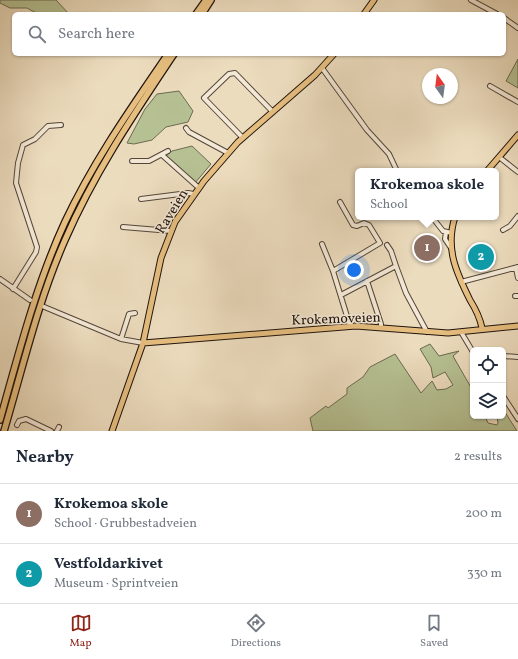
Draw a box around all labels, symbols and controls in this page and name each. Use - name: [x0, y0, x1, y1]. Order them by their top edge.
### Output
- search box: [12, 12, 506, 56]
- icon: search: [26, 23, 48, 45]
- text: Search here: [58, 24, 135, 45]
- north arrow: [422, 68, 458, 104]
- popup: [355, 168, 499, 220]
- text: Krokemoa skole: [370, 175, 484, 196]
- street label: Raveien: [151, 186, 193, 238]
- text: School: [370, 196, 408, 214]
- pin: 1: [414, 233, 440, 263]
- pin: 2: [468, 242, 494, 272]
- your location: [344, 260, 364, 280]
- street label: Krokemoveien: [291, 308, 381, 331]
- map controls: [470, 347, 506, 419]
- button: locate: [470, 347, 506, 383]
- button: layers: [470, 383, 506, 419]
- text: Nearby: [16, 446, 74, 469]
- text: 2 results: [454, 448, 502, 466]
- text: Krokemoa skole: [54, 494, 168, 515]
- text: 1: [26, 505, 32, 523]
- text: 200 m: [465, 505, 502, 523]
- text: School · Grubbestadveien: [54, 515, 197, 533]
- text: Vestfoldarkivet: [54, 554, 163, 575]
- text: 2: [26, 565, 32, 583]
- text: 330 m: [467, 565, 502, 583]
- text: Museum · Sprintveien: [54, 575, 179, 593]
- tab: Map: [70, 612, 92, 651]
- tab: Directions: [231, 612, 281, 651]
- tab: Saved: [420, 612, 448, 651]

